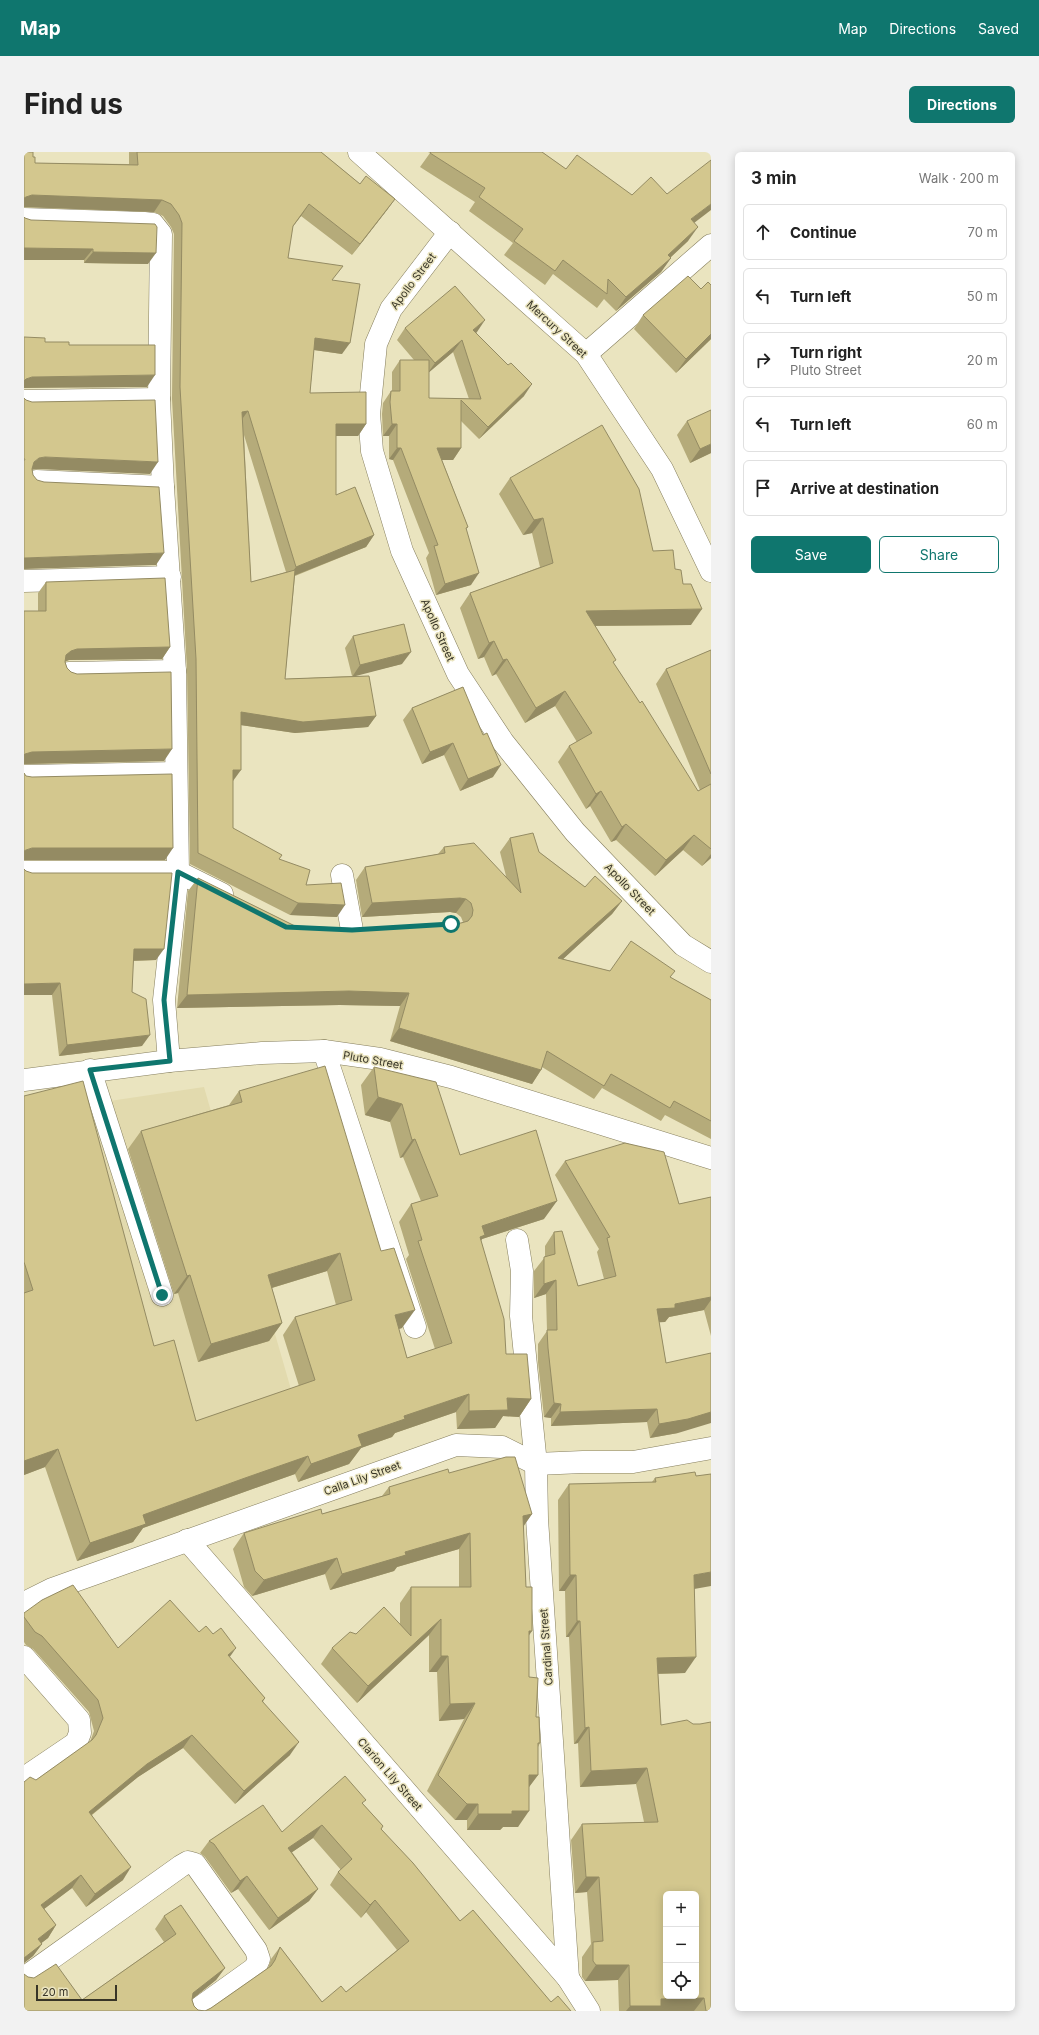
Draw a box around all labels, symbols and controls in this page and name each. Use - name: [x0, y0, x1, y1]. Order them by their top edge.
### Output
- text: Map: [20, 17, 61, 40]
- text: Map: [838, 20, 867, 37]
- text: Directions: [889, 20, 956, 37]
- text: Saved: [978, 20, 1019, 37]
- button: Directions: [909, 86, 1015, 123]
- text: Find us: [24, 87, 123, 121]
- text: 3 min: [751, 168, 797, 188]
- text: Walk · 200 m: [919, 170, 999, 186]
- icon: ahead: [752, 221, 774, 243]
- text: Continue: [790, 223, 857, 242]
- text: 70 m: [968, 224, 998, 240]
- street label: Apollo Street: [387, 250, 439, 312]
- icon: left: [752, 285, 774, 307]
- text: Turn left: [790, 287, 851, 306]
- text: 50 m: [967, 288, 998, 304]
- street label: Mercury Street: [524, 297, 590, 361]
- text: Turn right: [790, 343, 862, 362]
- icon: right: [752, 349, 774, 371]
- text: 20 m: [967, 352, 998, 368]
- text: Pluto Street: [790, 362, 861, 378]
- icon: left: [752, 413, 774, 435]
- text: Turn left: [790, 415, 851, 434]
- text: 60 m: [967, 416, 998, 432]
- icon: arrive: [752, 477, 774, 499]
- text: Arrive at destination: [790, 479, 939, 498]
- button: Save: [751, 536, 871, 573]
- button: Share: [879, 536, 999, 573]
- street label: Apollo Street: [418, 597, 458, 664]
- street label: Apollo Street: [602, 860, 659, 918]
- route start: [442, 915, 460, 933]
- street label: Pluto Street: [342, 1048, 404, 1072]
- route end: [153, 1286, 171, 1304]
- street label: Calla Lily Street: [322, 1457, 403, 1498]
- street label: Cardinal Street: [536, 1608, 556, 1686]
- street label: Clarion Lily Street: [355, 1735, 426, 1814]
- map controls: [663, 1891, 699, 1999]
- button: +: [663, 1891, 699, 1927]
- button: −: [663, 1927, 699, 1963]
- button: locate: [663, 1963, 699, 1999]
- scale bar: [36, 1983, 117, 2002]
- text: 20 m: [42, 1985, 68, 1999]

